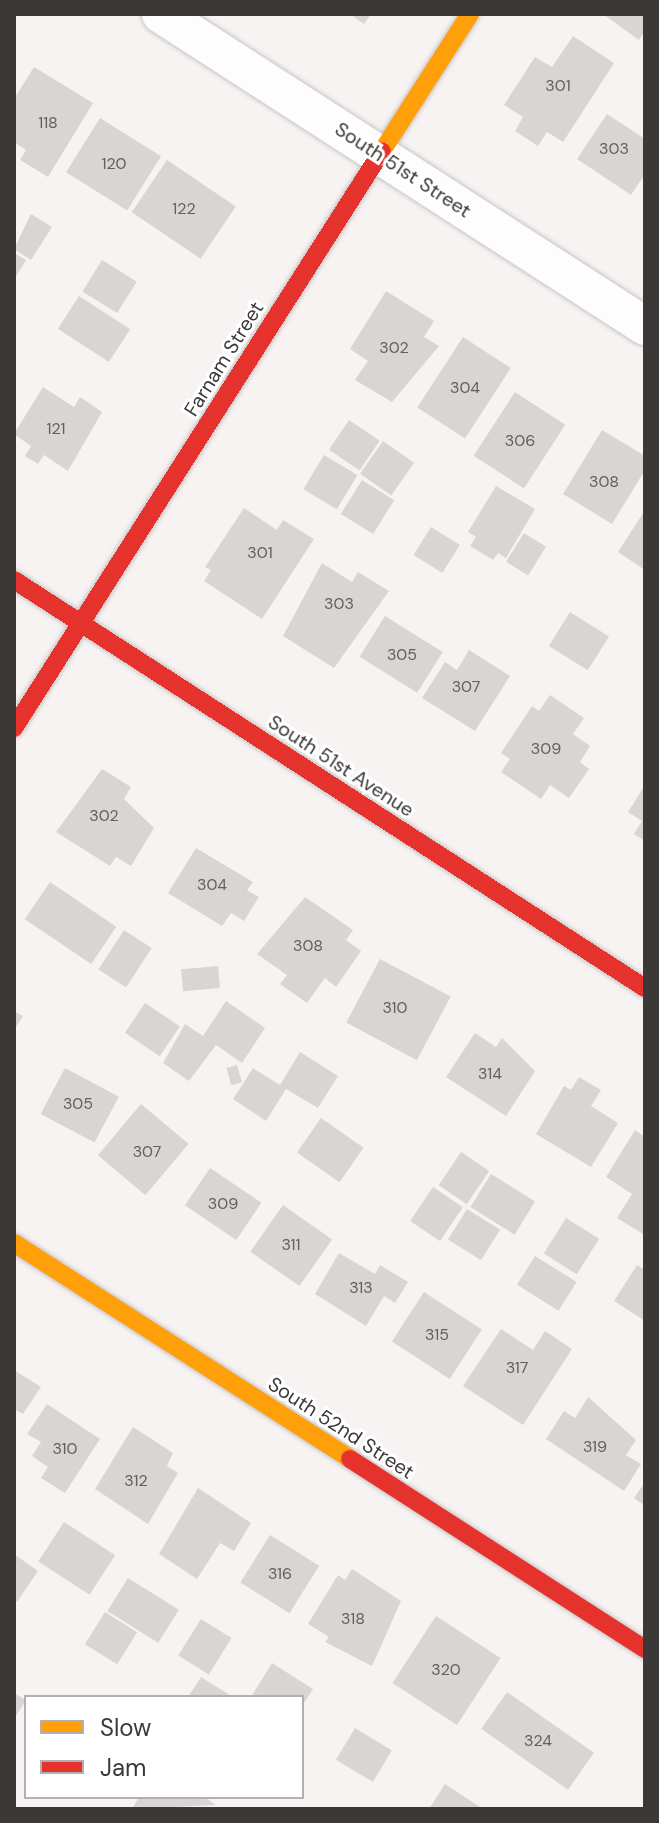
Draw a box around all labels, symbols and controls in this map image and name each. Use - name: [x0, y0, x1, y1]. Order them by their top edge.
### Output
- house number: 301: [545, 76, 571, 96]
- house number: 118: [38, 113, 58, 133]
- street label: South 51st Street: [330, 117, 476, 223]
- house number: 303: [599, 139, 629, 159]
- house number: 120: [102, 154, 126, 174]
- house number: 122: [172, 199, 196, 219]
- street label: Farnam Street: [179, 297, 269, 421]
- house number: 302: [379, 338, 409, 358]
- house number: 304: [450, 378, 480, 398]
- house number: 121: [46, 419, 66, 439]
- house number: 306: [505, 431, 535, 451]
- house number: 308: [589, 472, 619, 492]
- house number: 301: [247, 543, 273, 563]
- house number: 303: [324, 594, 354, 614]
- house number: 305: [387, 645, 417, 665]
- house number: 307: [452, 677, 480, 697]
- street label: South 51st Avenue: [264, 710, 418, 822]
- house number: 309: [531, 739, 561, 759]
- house number: 302: [89, 806, 119, 826]
- house number: 304: [197, 875, 227, 895]
- house number: 308: [293, 936, 323, 956]
- house number: 310: [382, 998, 408, 1018]
- house number: 314: [478, 1064, 502, 1084]
- house number: 305: [63, 1094, 93, 1114]
- house number: 307: [133, 1142, 161, 1162]
- house number: 309: [208, 1194, 238, 1214]
- house number: 311: [281, 1235, 301, 1255]
- house number: 313: [349, 1278, 373, 1298]
- house number: 315: [425, 1325, 449, 1345]
- house number: 317: [506, 1358, 528, 1378]
- street label: South 52nd Street: [264, 1372, 418, 1484]
- house number: 319: [583, 1437, 607, 1457]
- house number: 310: [52, 1439, 78, 1459]
- house number: 312: [124, 1471, 148, 1491]
- house number: 316: [268, 1564, 292, 1584]
- house number: 318: [341, 1609, 365, 1629]
- house number: 320: [431, 1660, 461, 1680]
- legend: [24, 1695, 304, 1799]
- text: Slow: [100, 1712, 151, 1743]
- house number: 324: [524, 1731, 552, 1751]
- text: Jam: [100, 1752, 146, 1783]

